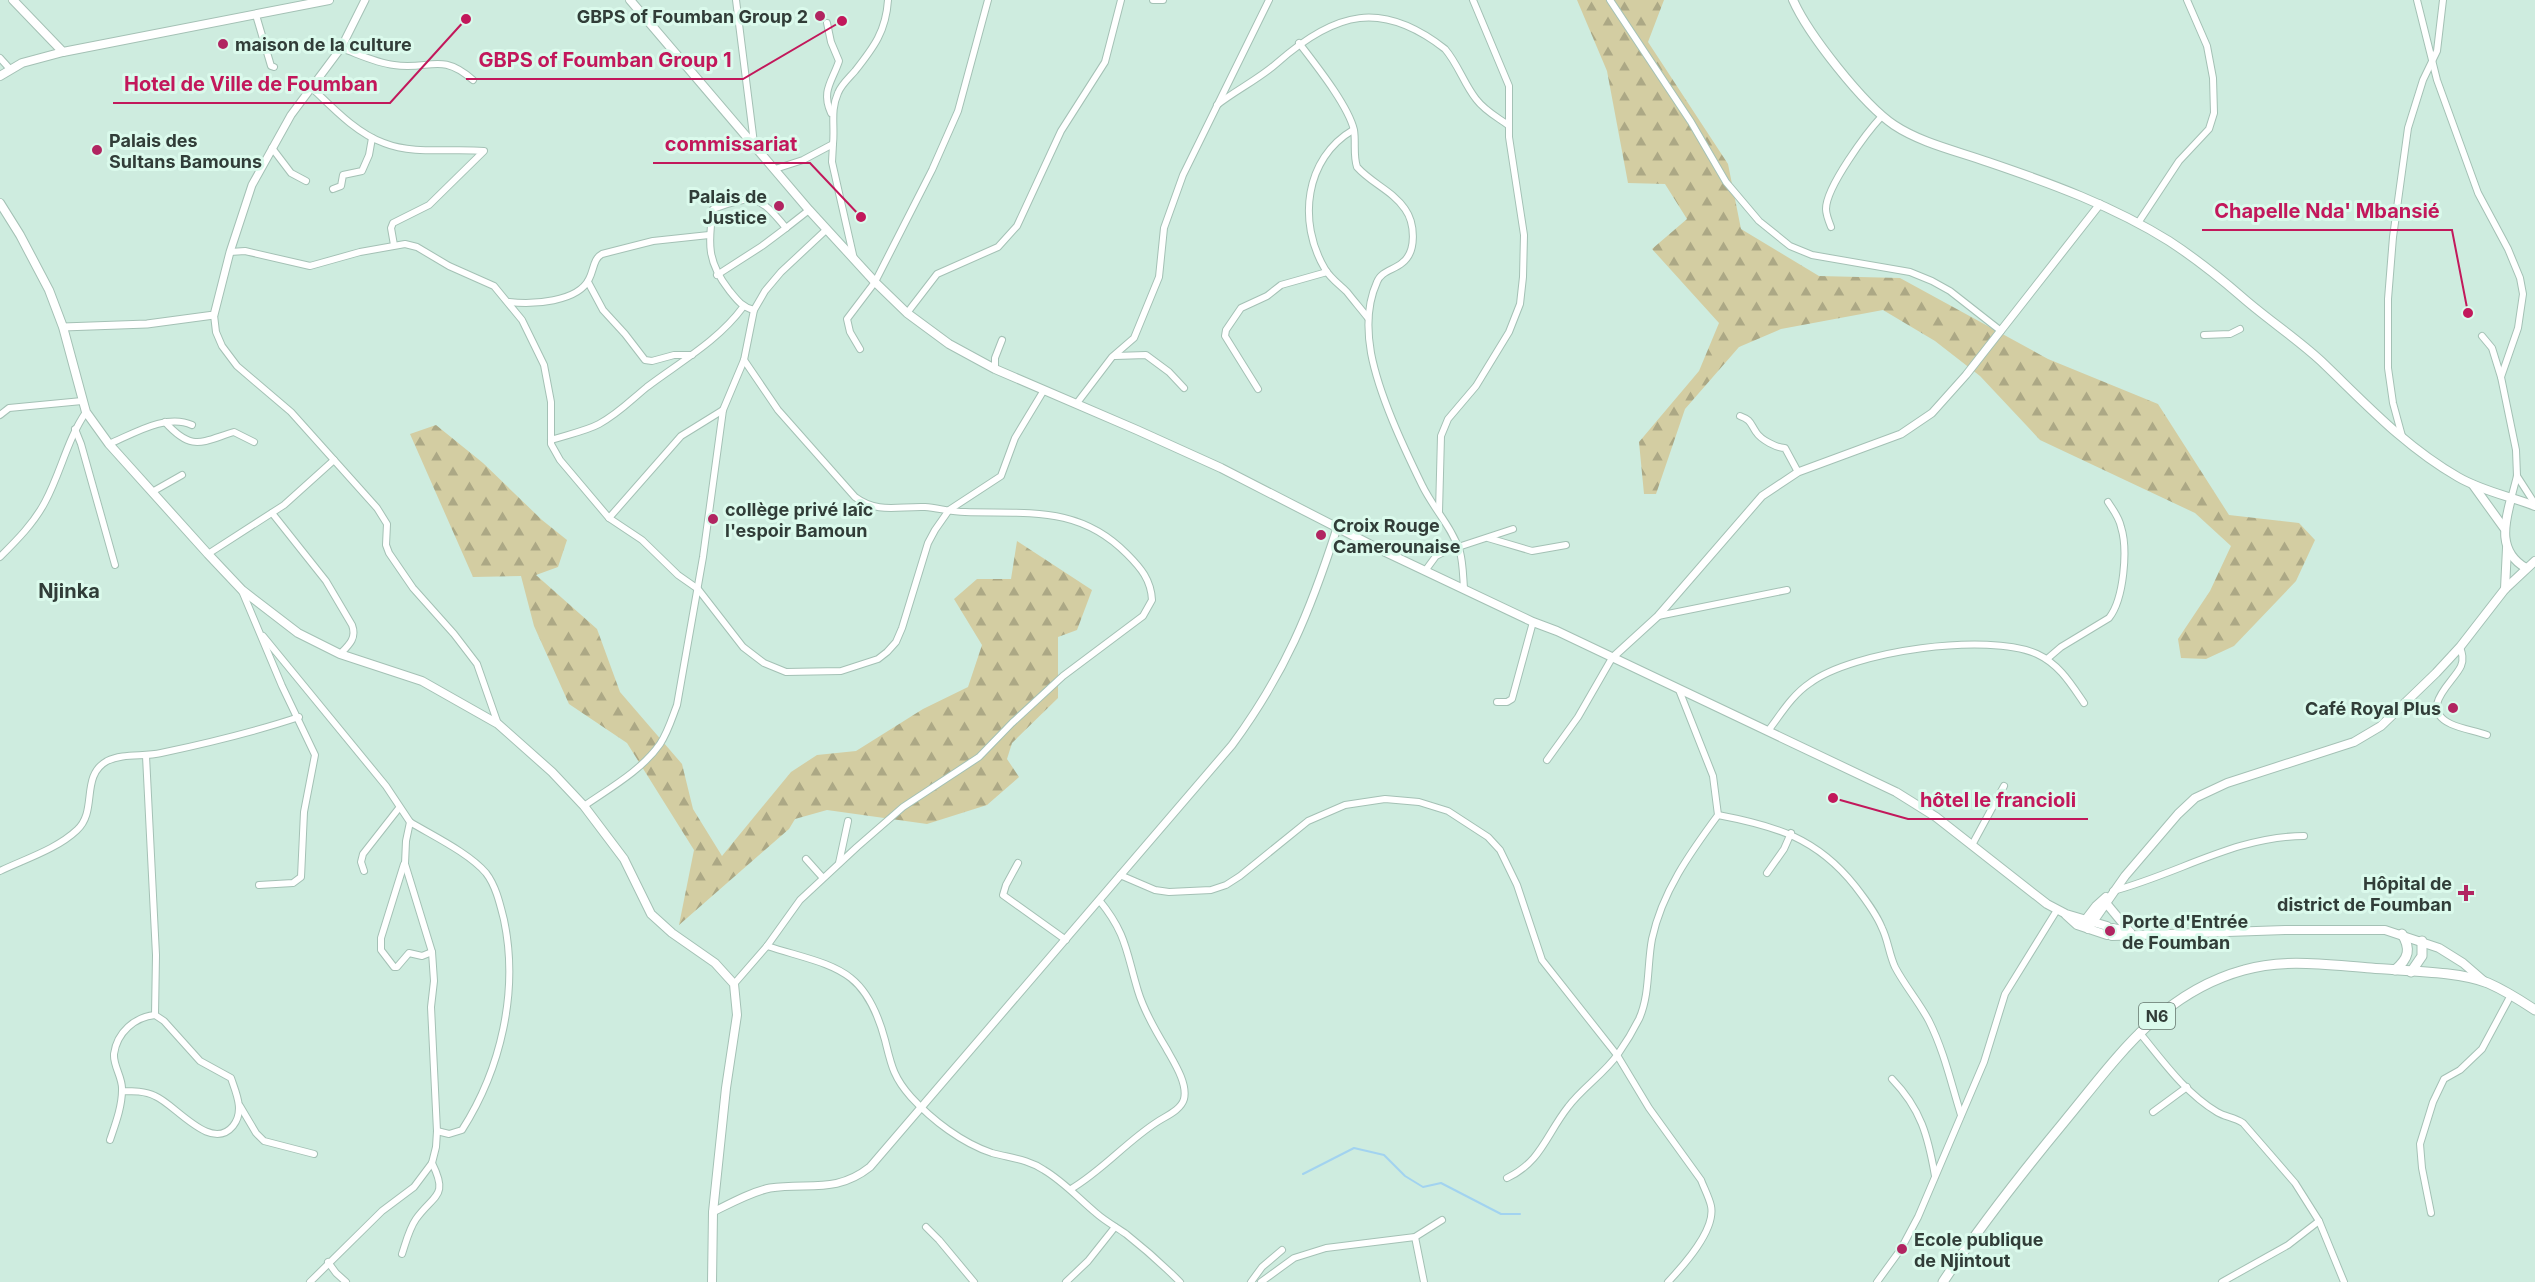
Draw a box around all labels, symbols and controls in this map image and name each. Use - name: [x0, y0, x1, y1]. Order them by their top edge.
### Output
- place label: GBPS of Foumban Group 2: [577, 6, 808, 27]
- marker: GBPS of Foumban Group 2: [813, 9, 827, 23]
- place label: maison de la culture: [235, 34, 412, 55]
- marker: maison de la culture: [216, 37, 230, 51]
- callout: GBPS of Foumban Group 1: [466, 41, 743, 79]
- text: GBPS of Foumban Group 1: [478, 48, 732, 72]
- callout: Hotel de Ville de Foumban: [113, 65, 390, 103]
- text: Hotel de Ville de Foumban: [124, 72, 378, 96]
- callout: commissariat: [653, 125, 810, 163]
- place label: Palais des Sultans Bamouns: [109, 130, 262, 172]
- text: commissariat: [665, 132, 797, 156]
- marker: Palais des Sultans Bamouns: [90, 143, 104, 157]
- place label: Palais de Justice: [688, 186, 767, 228]
- callout: Chapelle Nda' Mbansié: [2202, 192, 2452, 230]
- marker: Palais de Justice: [772, 199, 786, 213]
- text: Chapelle Nda' Mbansié: [2214, 199, 2440, 223]
- place label: collège privé laîc l'espoir Bamoun: [725, 499, 873, 541]
- marker: collège privé laîc l'espoir Bamoun: [706, 512, 720, 526]
- place label: Croix Rouge Camerounaise: [1333, 515, 1461, 557]
- marker: Croix Rouge Camerounaise: [1314, 528, 1328, 542]
- district label: Njinka: [38, 579, 100, 603]
- place label: Café Royal Plus: [2305, 698, 2441, 719]
- marker: Café Royal Plus: [2446, 701, 2460, 715]
- callout: hôtel le francioli: [1908, 781, 2088, 819]
- text: hôtel le francioli: [1920, 788, 2076, 812]
- place label: Hôpital de district de Foumban: [2277, 873, 2452, 915]
- marker: Hôpital de district de Foumban: [2457, 884, 2475, 902]
- place label: Porte d'Entrée de Foumban: [2122, 911, 2248, 953]
- marker: Porte d'Entrée de Foumban: [2103, 924, 2117, 938]
- road number: N6: [2139, 1003, 2175, 1029]
- place label: Ecole publique de Njintout: [1914, 1229, 2044, 1271]
- marker: Ecole publique de Njintout: [1895, 1242, 1909, 1256]

